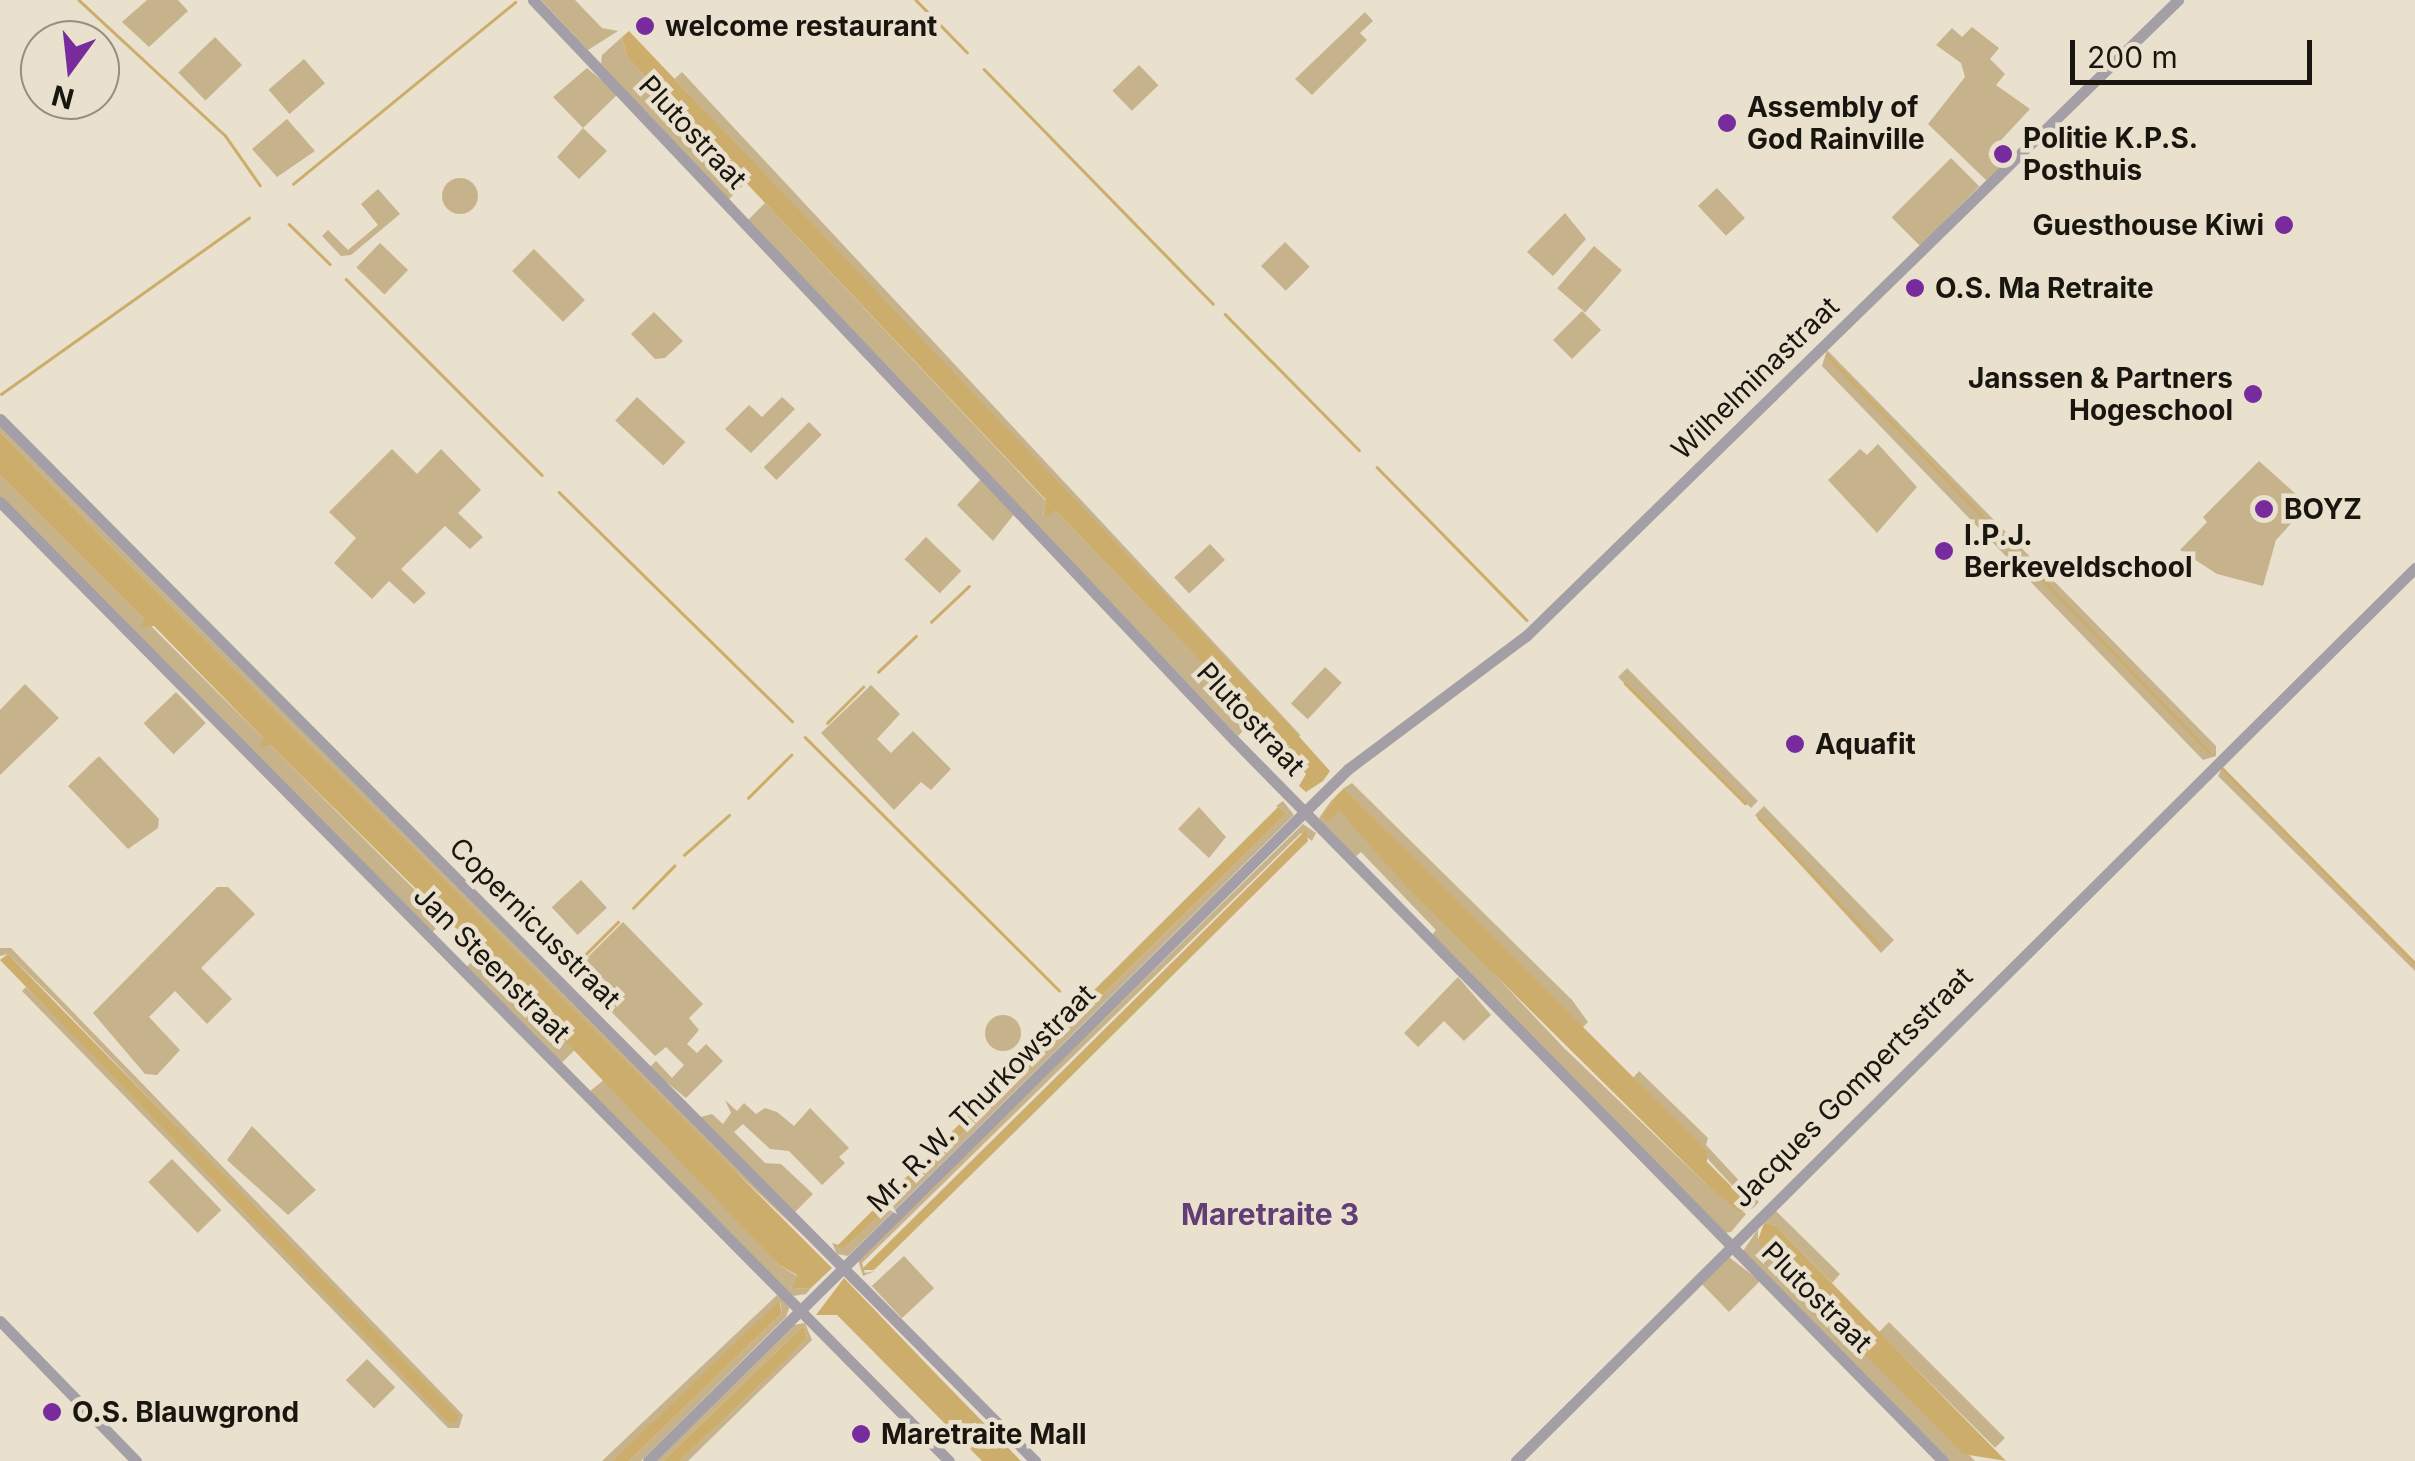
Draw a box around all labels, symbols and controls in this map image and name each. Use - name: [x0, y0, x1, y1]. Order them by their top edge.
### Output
- place label: welcome restaurant: [665, 9, 937, 43]
- marker: welcome restaurant: [634, 15, 656, 37]
- north arrow: [20, 20, 120, 120]
- scale bar: [2075, 20, 2318, 82]
- text: 200 m: [2087, 39, 2178, 75]
- street label: Plutostraat: [632, 69, 754, 195]
- text: N: [48, 78, 77, 116]
- place label: Assembly of God Rainville: [1747, 90, 1925, 156]
- marker: Assembly of God Rainville: [1716, 112, 1738, 134]
- place label: Politie K.P.S. Posthuis: [2023, 121, 2198, 187]
- marker: Politie K.P.S. Posthuis: [1992, 143, 2014, 165]
- place label: Guesthouse Kiwi: [2033, 208, 2264, 242]
- marker: Guesthouse Kiwi: [2273, 214, 2295, 236]
- place label: O.S. Ma Retraite: [1935, 271, 2154, 305]
- marker: O.S. Ma Retraite: [1904, 277, 1926, 299]
- street label: Wilhelminastraat: [1664, 290, 1846, 466]
- place label: Janssen & Partners Hogeschool: [1968, 361, 2233, 427]
- marker: Janssen & Partners Hogeschool: [2242, 383, 2264, 405]
- place label: BOYZ: [2284, 492, 2362, 526]
- marker: BOYZ: [2253, 498, 2275, 520]
- place label: I.P.J. Berkeveldschool: [1964, 518, 2193, 584]
- marker: I.P.J. Berkeveldschool: [1933, 540, 1955, 562]
- street label: Plutostraat: [1190, 656, 1312, 782]
- place label: Aquafit: [1815, 727, 1916, 761]
- marker: Aquafit: [1784, 733, 1806, 755]
- street label: Copernicusstraat: [443, 831, 627, 1015]
- street label: Jan Steenstraat: [407, 879, 577, 1049]
- street label: Jacques Gompertsstraat: [1725, 960, 1979, 1214]
- street label: Mr. R.W. Thurkowstraat: [860, 977, 1102, 1219]
- district label: Maretraite 3: [1181, 1196, 1359, 1232]
- street label: Plutostraat: [1755, 1235, 1879, 1359]
- place label: O.S. Blauwgrond: [72, 1395, 300, 1429]
- marker: O.S. Blauwgrond: [41, 1401, 63, 1423]
- place label: Maretraite Mall: [881, 1417, 1087, 1451]
- marker: Maretraite Mall: [850, 1423, 872, 1445]

